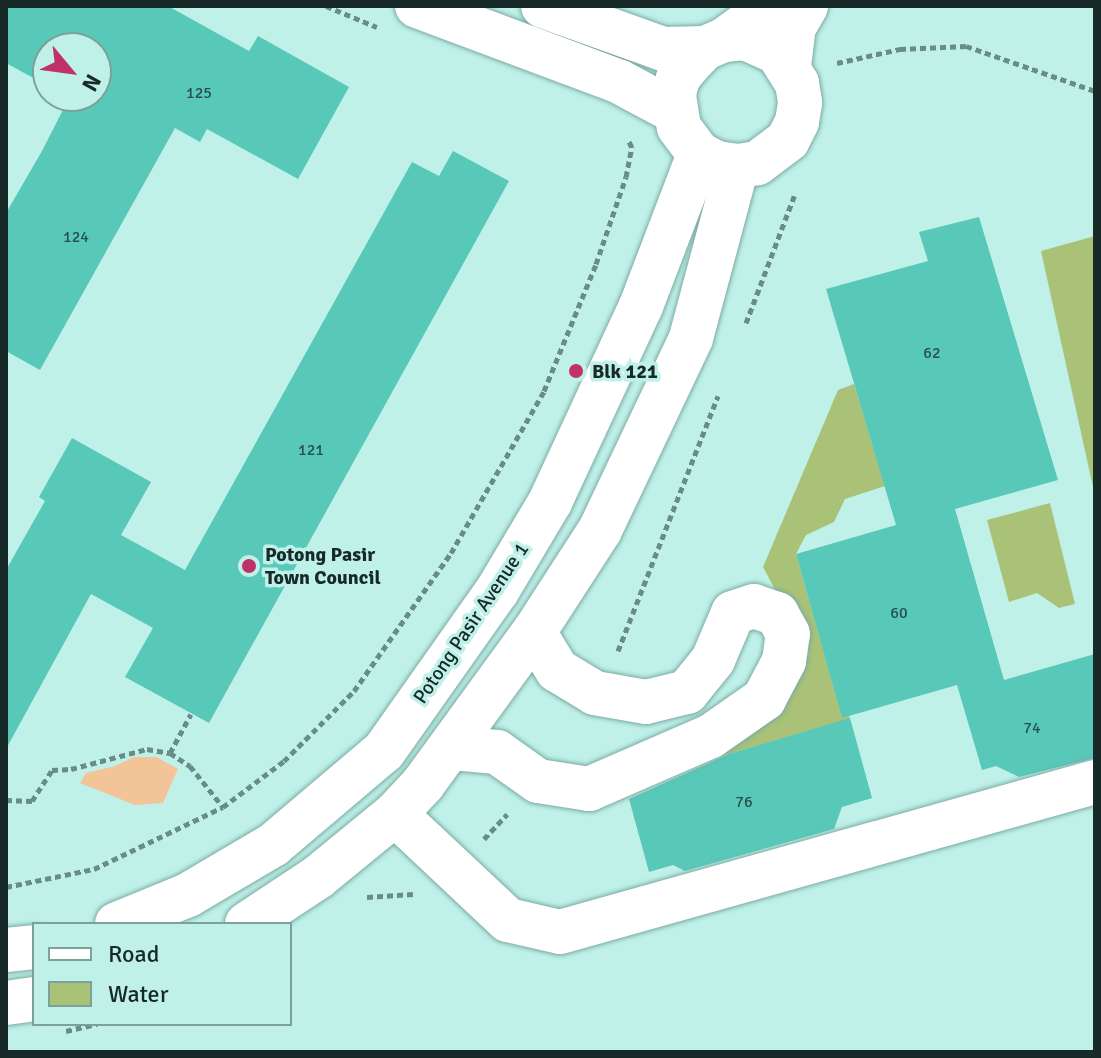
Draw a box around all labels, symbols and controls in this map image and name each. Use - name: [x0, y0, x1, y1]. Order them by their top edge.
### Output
- north arrow: [32, 32, 112, 112]
- text: N: [76, 70, 107, 96]
- house number: 125: [186, 83, 212, 103]
- house number: 124: [63, 227, 89, 247]
- house number: 62: [923, 343, 941, 363]
- place label: Blk 121: [592, 359, 658, 383]
- marker: Blk 121: [567, 362, 585, 380]
- house number: 121: [298, 440, 324, 460]
- street label: Potong Pasir Avenue 1: [408, 538, 534, 708]
- place label: Potong Pasir Town Council: [265, 542, 381, 589]
- marker: Potong Pasir Town Council: [240, 557, 258, 575]
- house number: 60: [890, 603, 908, 623]
- house number: 74: [1023, 718, 1041, 738]
- house number: 76: [735, 792, 753, 812]
- legend: [32, 922, 292, 1026]
- text: Road: [108, 939, 159, 969]
- text: Water: [108, 979, 168, 1009]

